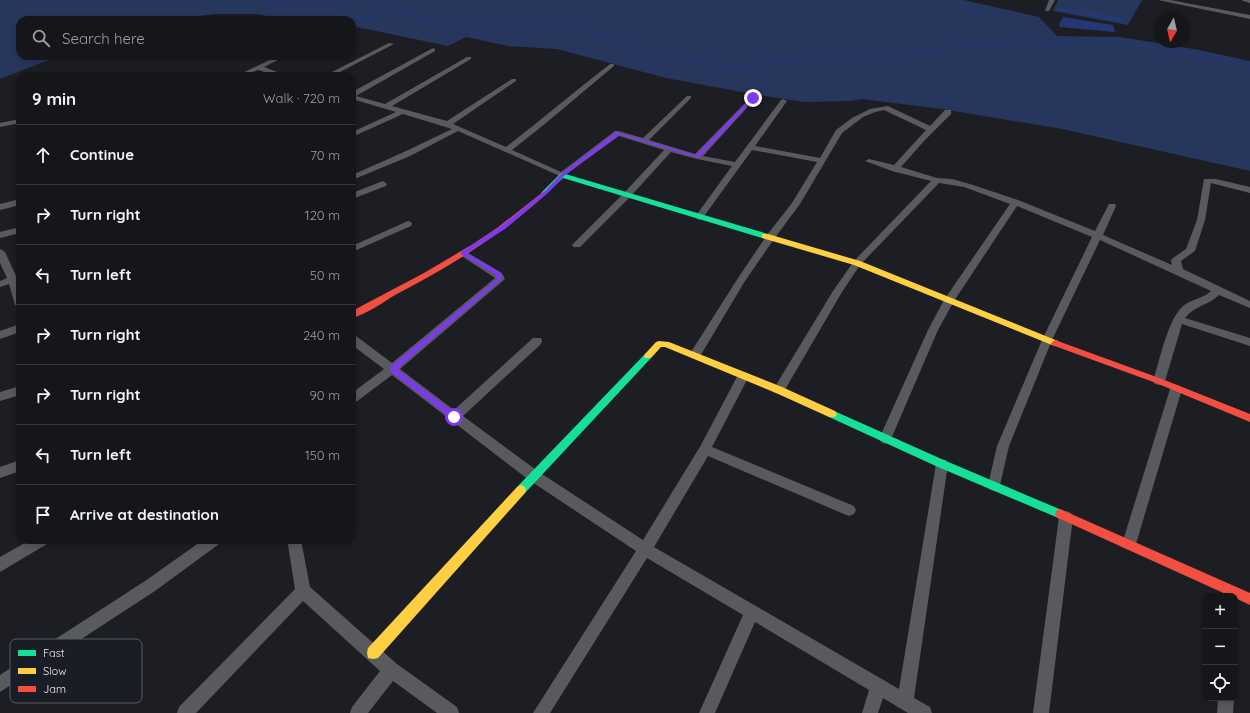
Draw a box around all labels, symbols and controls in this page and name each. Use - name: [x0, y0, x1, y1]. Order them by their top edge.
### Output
- north arrow: [1154, 12, 1190, 48]
- search box: [16, 16, 356, 60]
- icon: search: [30, 27, 52, 49]
- text: Search here: [62, 29, 145, 48]
- text: 9 min: [32, 88, 76, 109]
- route end: [744, 89, 762, 107]
- text: Walk · 720 m: [263, 90, 340, 106]
- icon: ahead: [32, 144, 54, 166]
- text: Continue: [70, 145, 134, 164]
- text: 70 m: [310, 147, 340, 163]
- icon: right: [32, 204, 54, 226]
- text: Turn right: [70, 205, 141, 224]
- text: 120 m: [305, 207, 340, 223]
- icon: left: [32, 264, 54, 286]
- text: Turn left: [70, 265, 132, 284]
- text: 50 m: [310, 267, 340, 283]
- icon: right: [32, 324, 54, 346]
- text: Turn right: [70, 325, 141, 344]
- text: 240 m: [303, 327, 340, 343]
- icon: right: [32, 384, 54, 406]
- text: Turn right: [70, 385, 141, 404]
- text: 90 m: [310, 387, 340, 403]
- route start: [445, 408, 463, 426]
- icon: left: [32, 444, 54, 466]
- text: Turn left: [70, 445, 132, 464]
- text: 150 m: [305, 447, 340, 463]
- icon: arrive: [32, 504, 54, 526]
- text: Arrive at destination: [70, 505, 219, 524]
- map controls: [1202, 593, 1238, 701]
- button: +: [1202, 593, 1238, 629]
- button: −: [1202, 629, 1238, 665]
- legend: [10, 639, 142, 703]
- text: Fast: [43, 646, 65, 660]
- text: Slow: [43, 664, 67, 678]
- button: locate: [1202, 665, 1238, 701]
- text: Jam: [43, 682, 66, 696]

